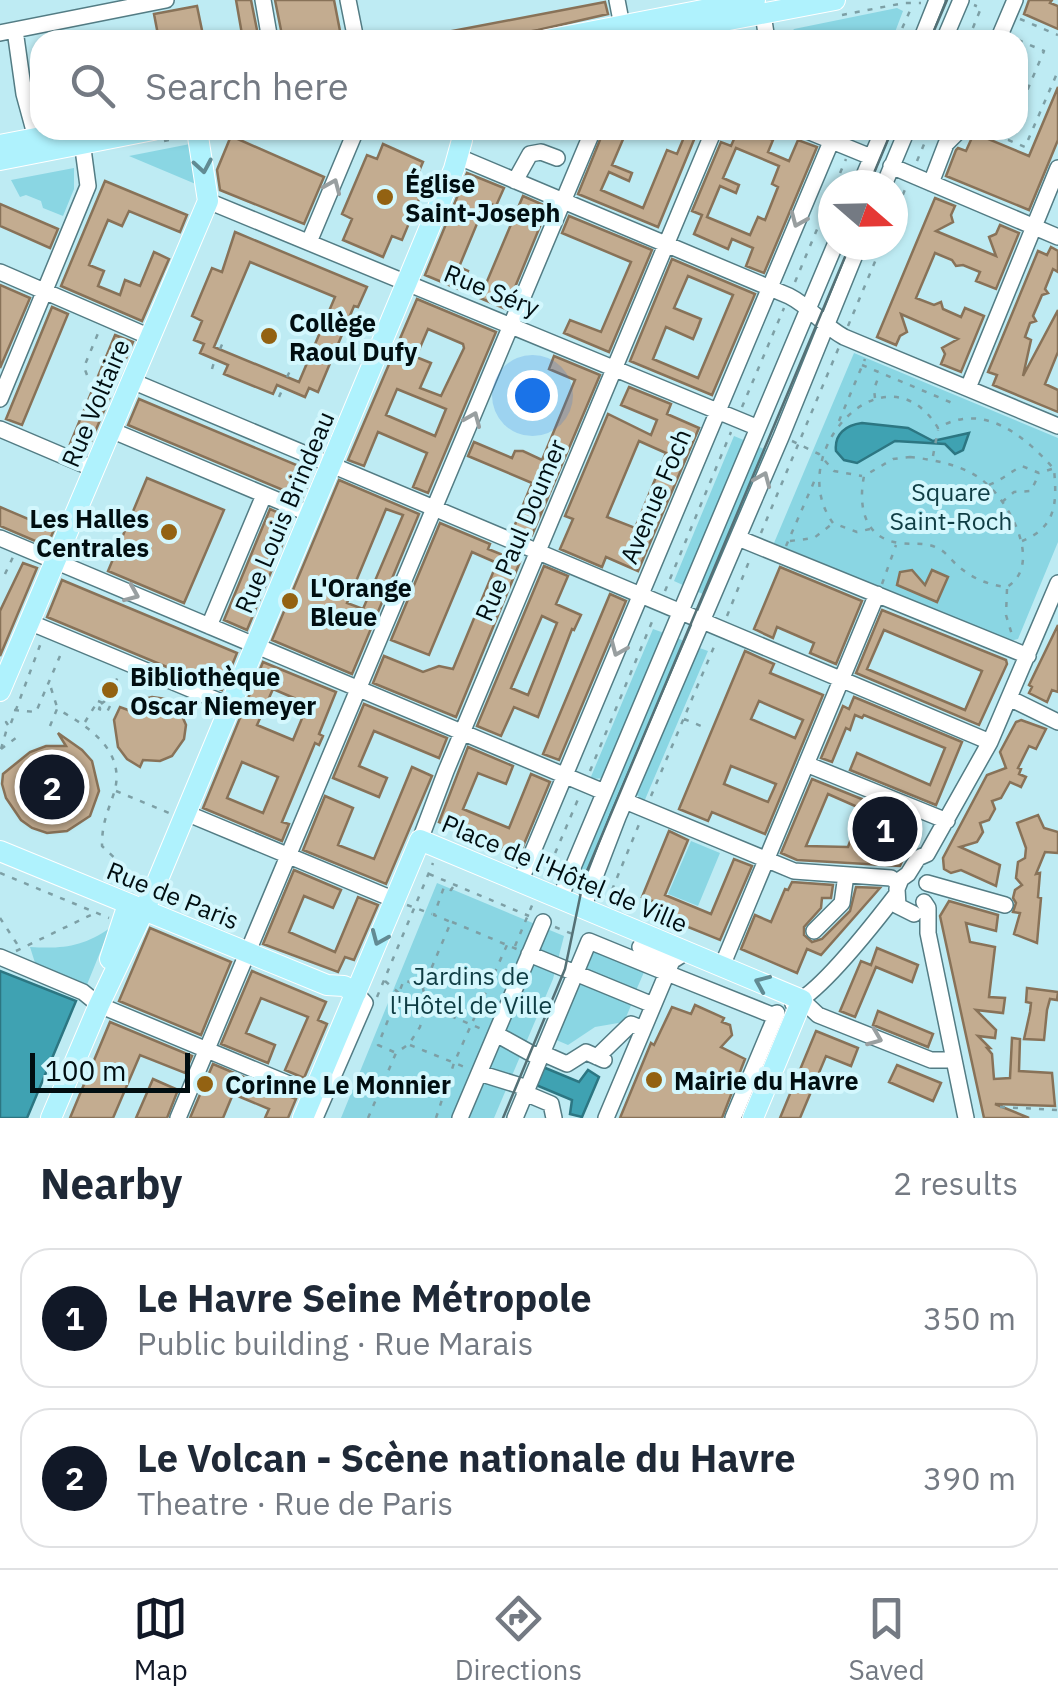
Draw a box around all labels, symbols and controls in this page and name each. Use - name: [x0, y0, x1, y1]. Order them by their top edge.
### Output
- search box: [30, 30, 1028, 140]
- icon: search: [65, 58, 120, 113]
- text: Search here: [145, 61, 349, 110]
- one-way arrow: [192, 157, 213, 174]
- place label: Église Saint-Joseph: [405, 167, 560, 229]
- north arrow: [818, 170, 908, 260]
- one-way arrow: [321, 178, 341, 196]
- marker: Église Saint-Joseph: [374, 186, 396, 208]
- one-way arrow: [790, 210, 810, 228]
- street label: Rue Séry: [439, 256, 545, 324]
- place label: Collège Raoul Dufy: [289, 306, 418, 368]
- marker: Collège Raoul Dufy: [258, 325, 280, 347]
- street label: Rue Voltaire: [53, 334, 137, 472]
- your location: [507, 370, 558, 421]
- street label: Rue Louis Brindeau: [227, 406, 341, 618]
- one-way arrow: [461, 411, 481, 428]
- street label: Avenue Foch: [612, 423, 698, 569]
- street label: Rue Paul Doumer: [467, 434, 573, 626]
- one-way arrow: [751, 471, 771, 489]
- park label: Square Saint-Roch: [890, 475, 1012, 537]
- place label: Les Halles Centrales: [30, 502, 149, 564]
- marker: Les Halles Centrales: [158, 521, 180, 543]
- place label: L'Orange Bleue: [310, 571, 412, 633]
- one-way arrow: [122, 582, 140, 602]
- marker: L'Orange Bleue: [279, 590, 301, 612]
- one-way arrow: [610, 639, 630, 657]
- place label: Bibliothèque Oscar Niemeyer: [130, 660, 316, 722]
- marker: Bibliothèque Oscar Niemeyer: [99, 679, 121, 701]
- pin: 2: [20, 750, 84, 824]
- pin: 1: [852, 792, 918, 866]
- street label: Place de l'Hôtel de Ville: [437, 806, 693, 940]
- street label: Rue de Paris: [102, 854, 244, 936]
- one-way arrow: [371, 928, 391, 946]
- park label: Jardins de l'Hôtel de Ville: [390, 959, 552, 1021]
- one-way arrow: [754, 975, 772, 995]
- one-way arrow: [865, 1026, 883, 1046]
- scale bar: [30, 1048, 190, 1092]
- text: 100 m: [45, 1052, 126, 1089]
- place label: Mairie du Havre: [674, 1064, 859, 1097]
- place label: Corinne Le Monnier: [225, 1068, 451, 1101]
- marker: Mairie du Havre: [643, 1069, 665, 1091]
- marker: Corinne Le Monnier: [194, 1073, 216, 1095]
- text: Nearby: [40, 1156, 182, 1211]
- text: 2 results: [893, 1162, 1018, 1204]
- text: Le Havre Seine Métropole: [137, 1273, 592, 1322]
- text: 1: [65, 1297, 84, 1339]
- text: 350 m: [923, 1297, 1016, 1339]
- text: Public building · Rue Marais: [137, 1322, 533, 1364]
- text: Le Volcan - Scène nationale du Havre: [137, 1433, 796, 1482]
- text: 2: [65, 1457, 84, 1499]
- text: 390 m: [923, 1457, 1016, 1499]
- text: Theatre · Rue de Paris: [137, 1482, 453, 1524]
- tab: Map: [133, 1591, 188, 1688]
- tab: Directions: [455, 1591, 582, 1688]
- tab: Saved: [849, 1591, 925, 1688]

